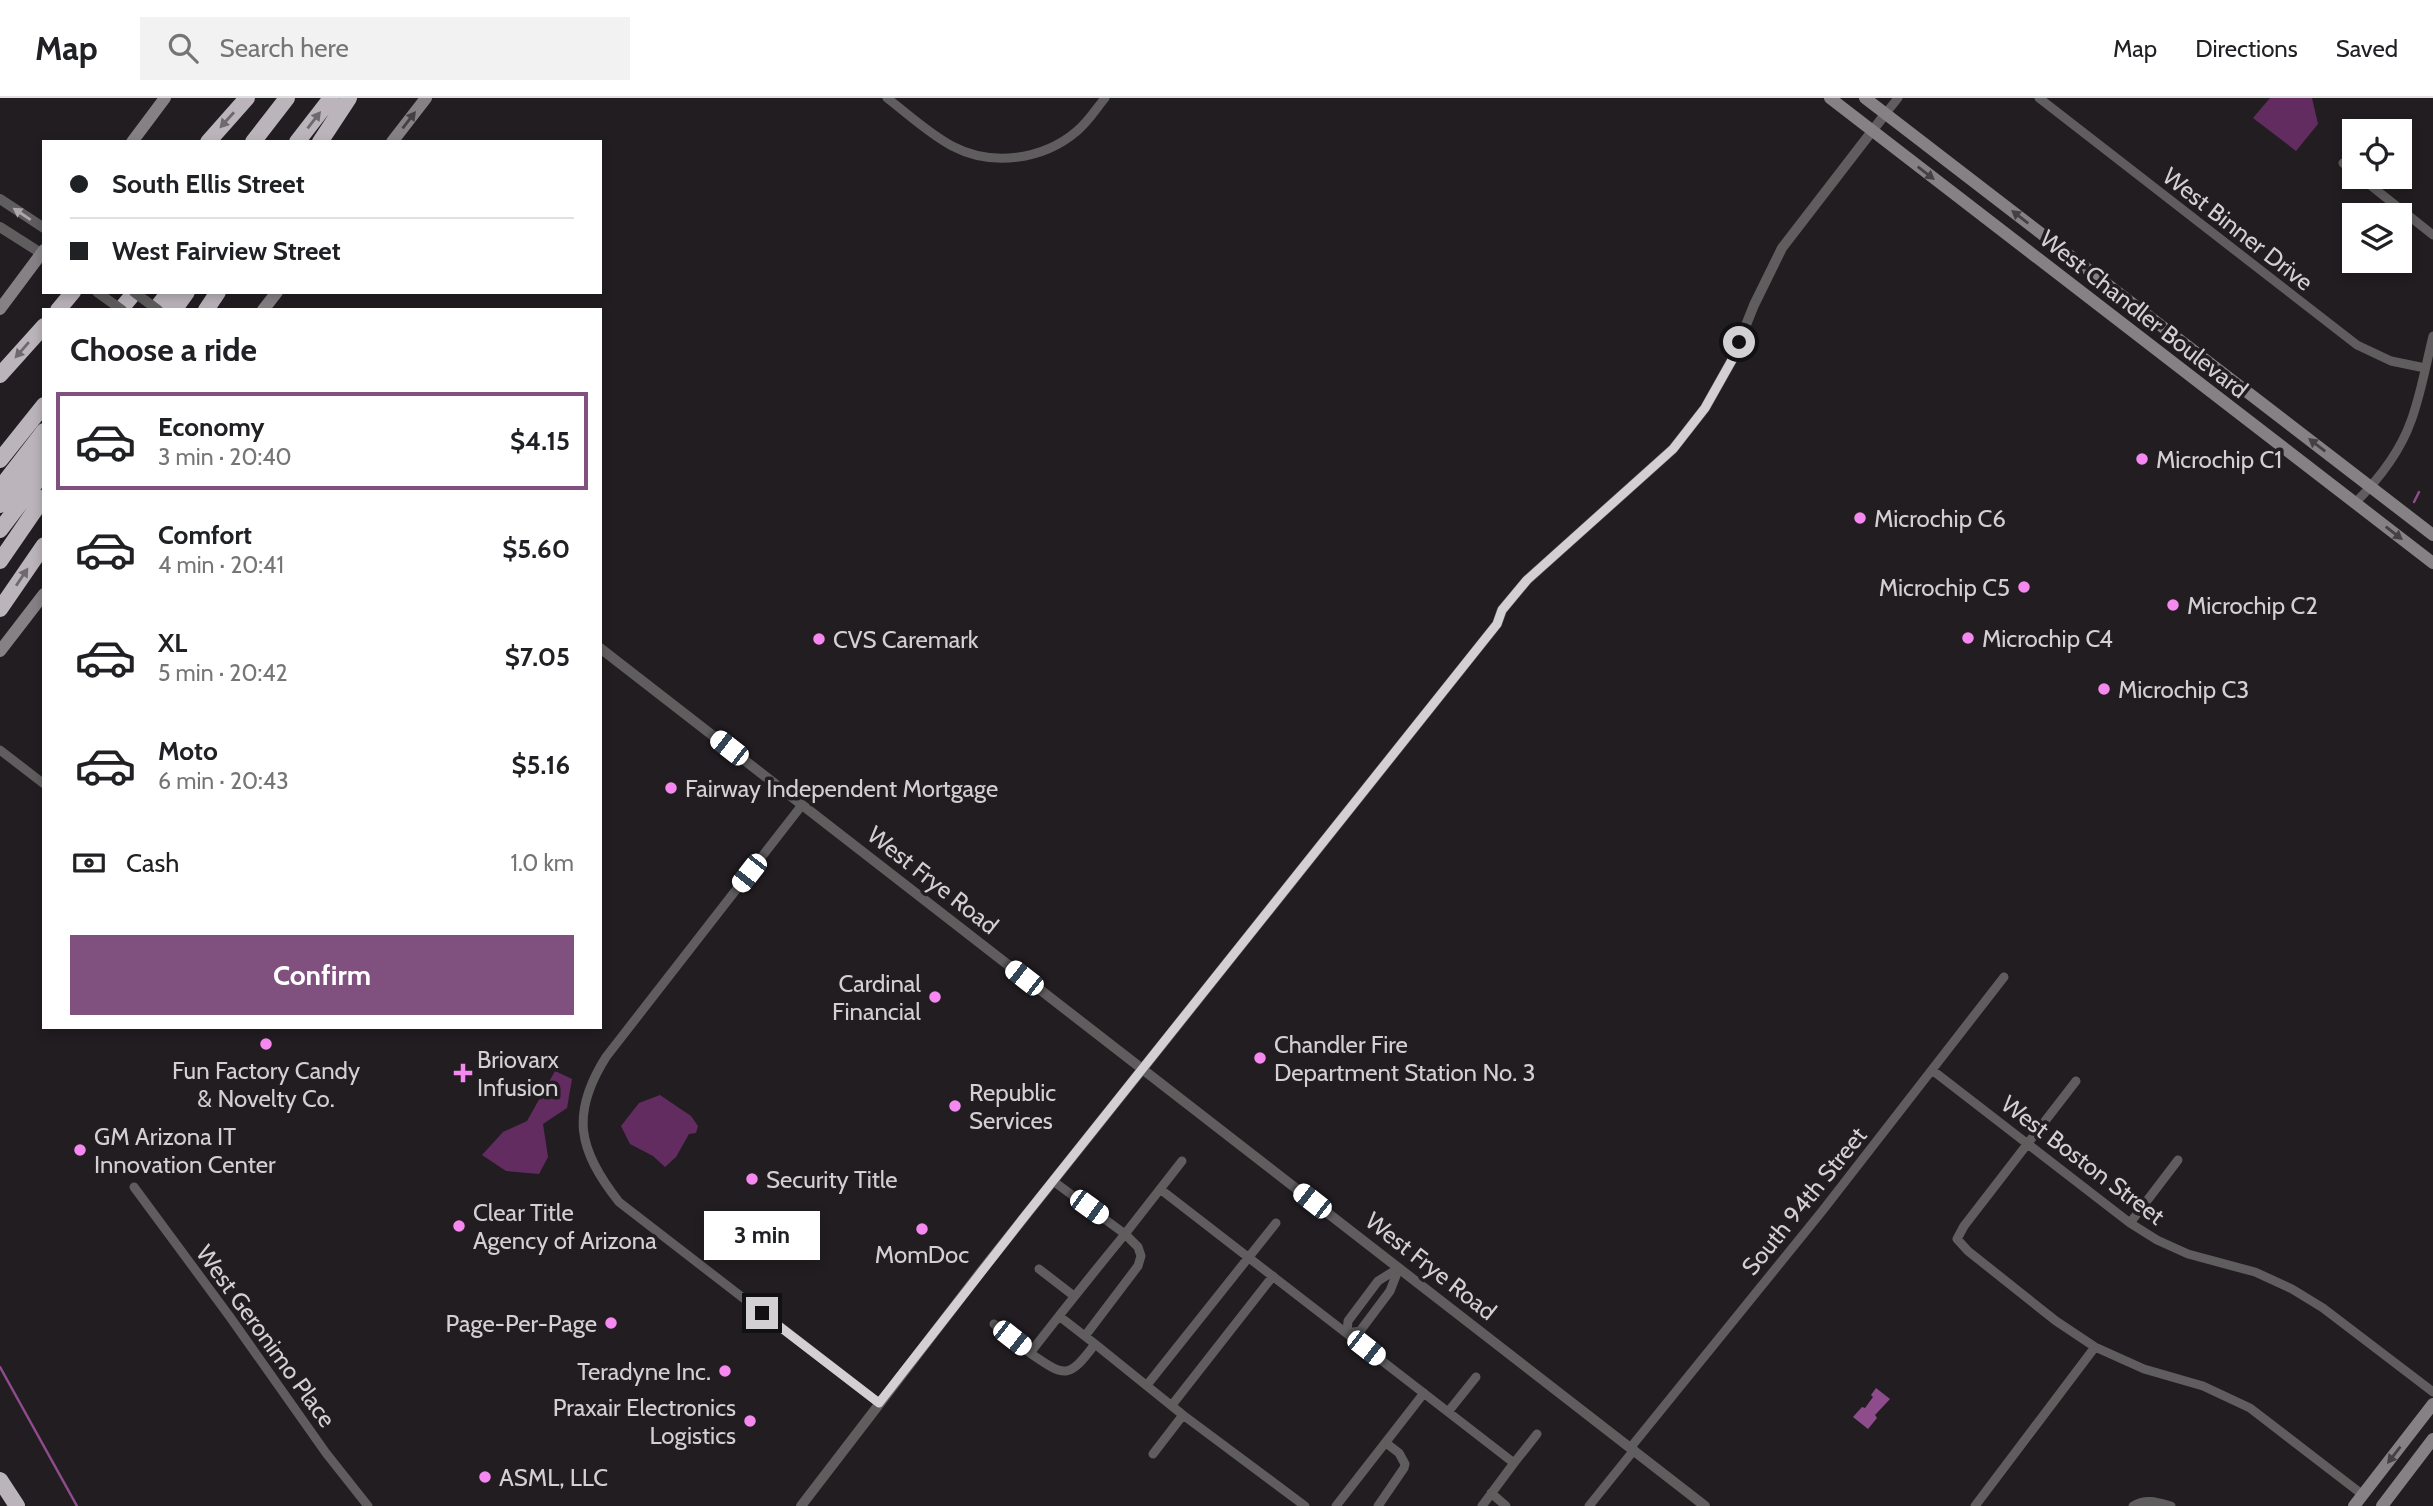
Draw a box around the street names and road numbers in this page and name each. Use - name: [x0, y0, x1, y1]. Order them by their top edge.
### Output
- street label: West Binner Drive: [2157, 161, 2319, 297]
- street label: West Chandler Boulevard: [2034, 224, 2254, 404]
- street label: West Frye Road: [862, 820, 1004, 940]
- street label: West Boston Street: [1996, 1089, 2170, 1231]
- street label: South 94th Street: [1735, 1121, 1873, 1281]
- street label: West Frye Road: [1360, 1206, 1502, 1326]
- street label: West Geronimo Place: [190, 1239, 342, 1433]

